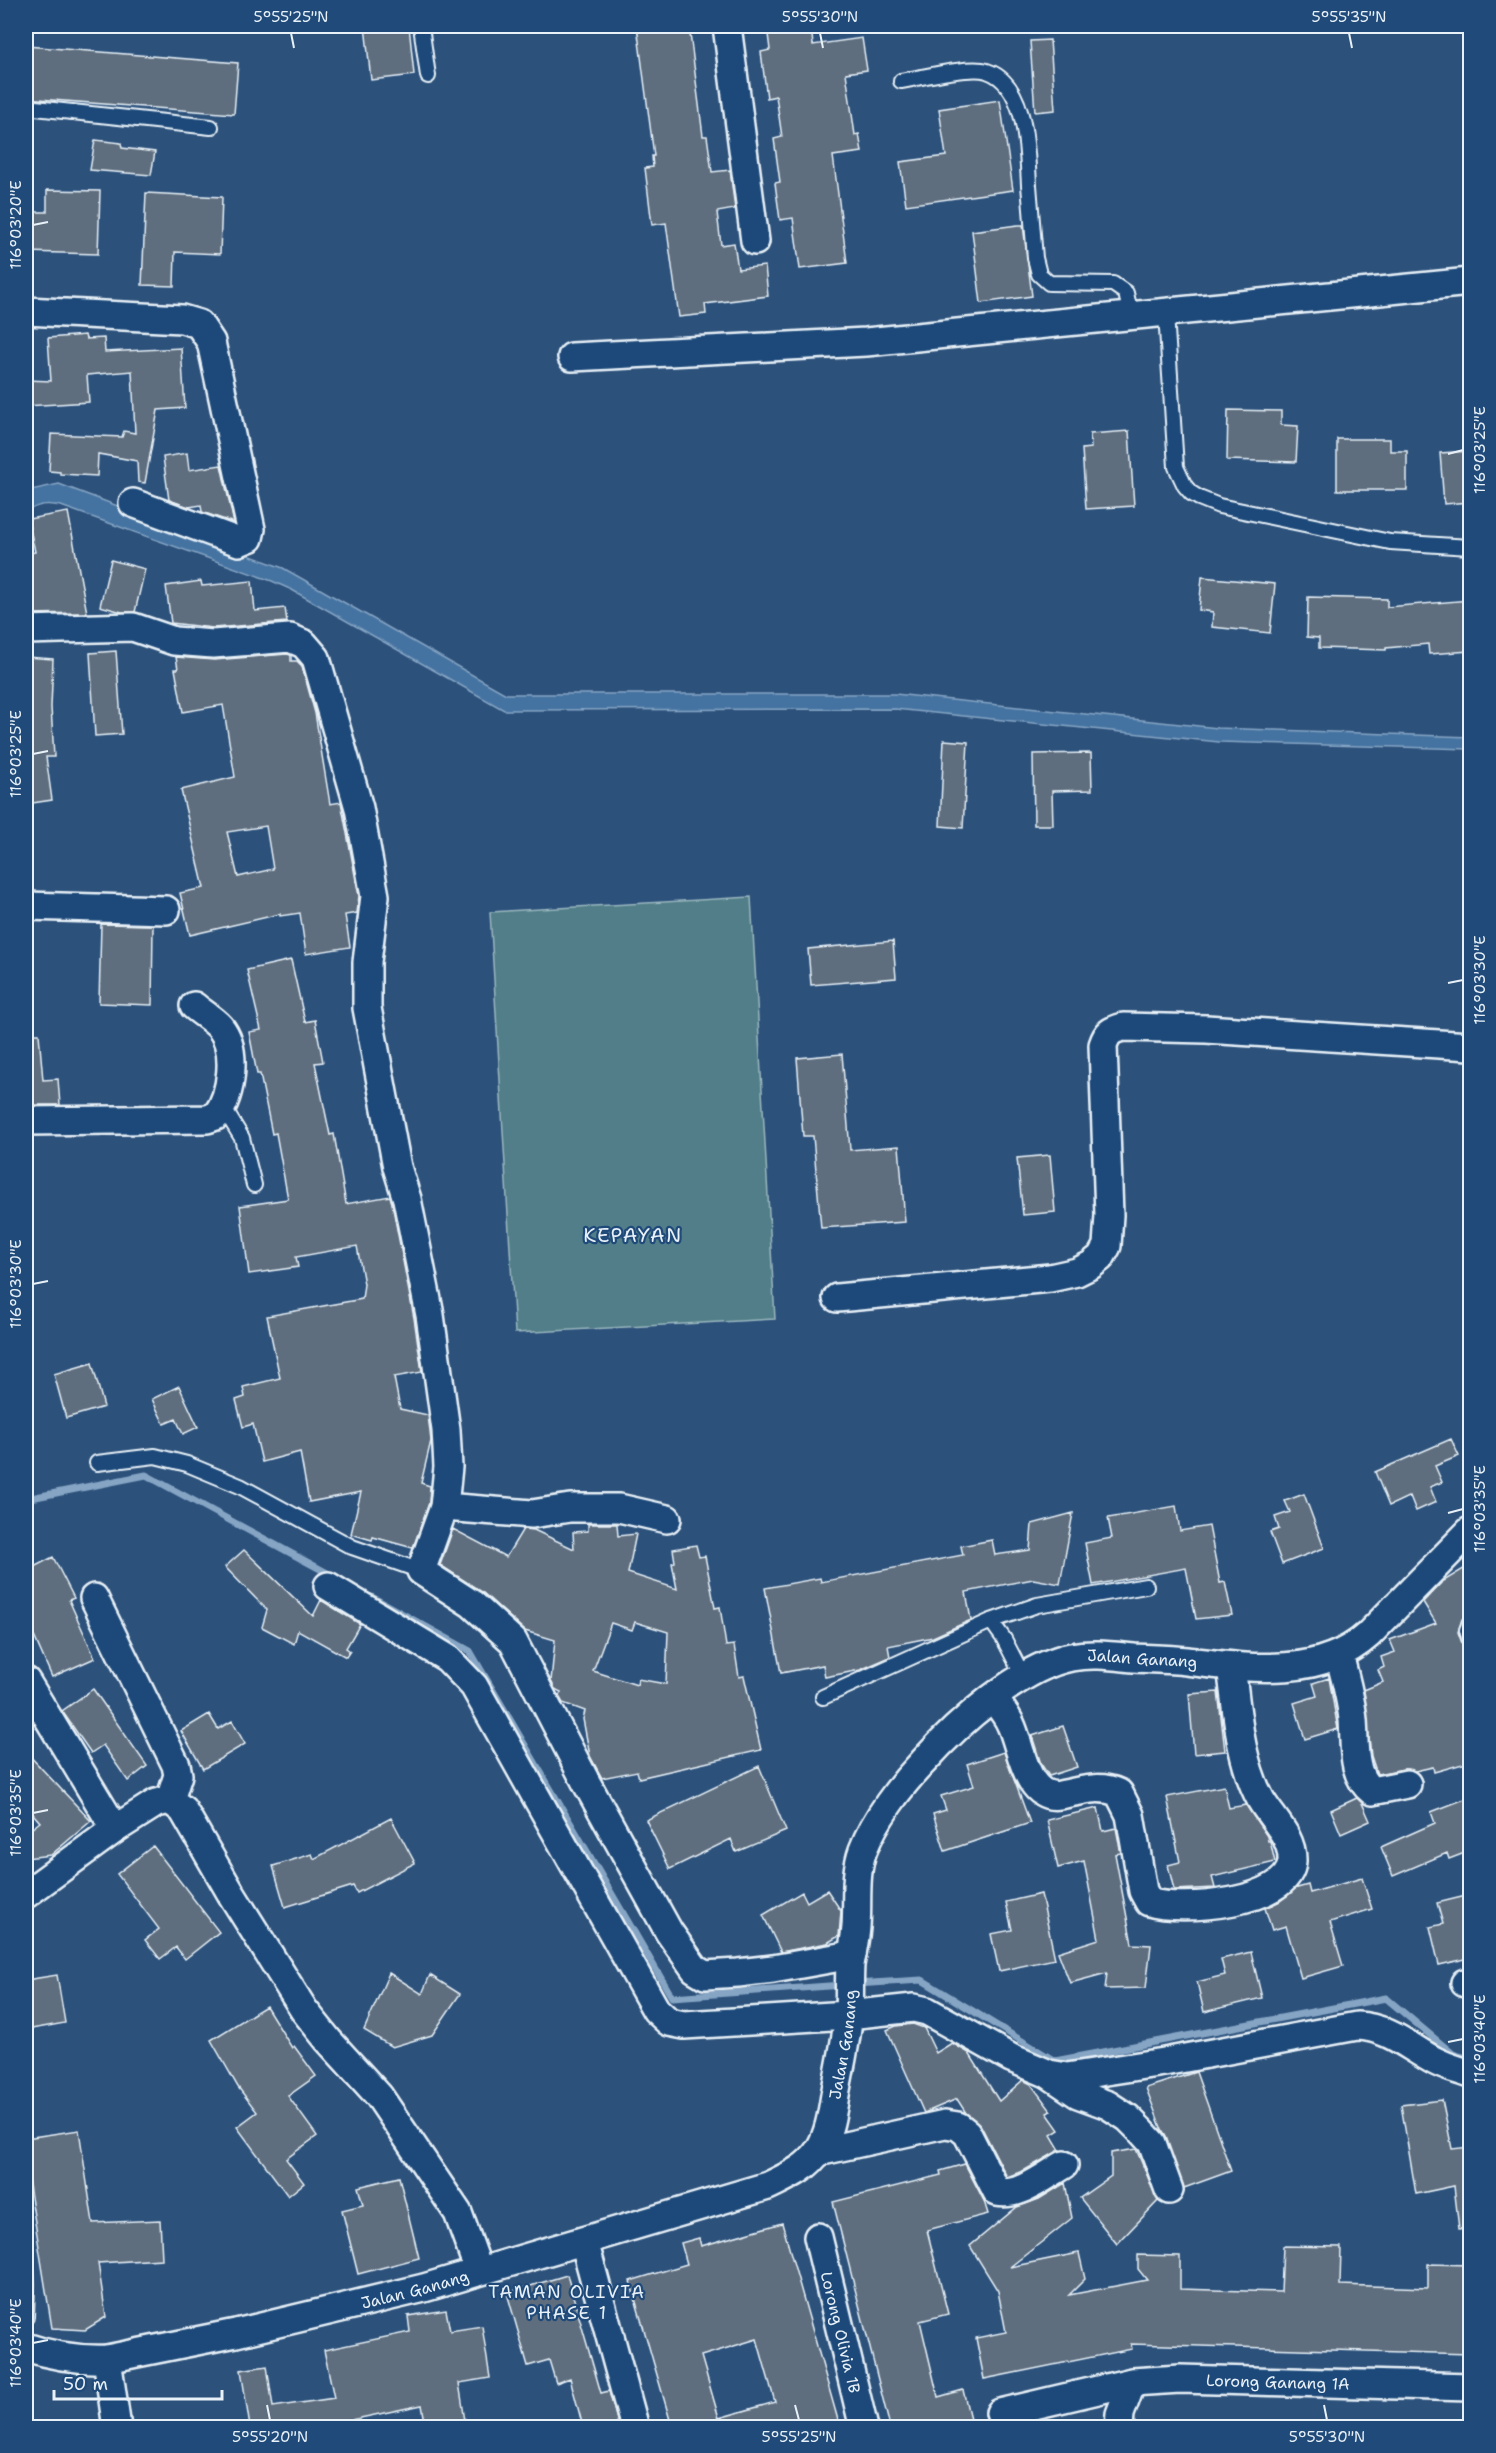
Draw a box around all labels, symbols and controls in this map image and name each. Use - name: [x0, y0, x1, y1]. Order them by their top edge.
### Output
- text: 5°55'25"N: [254, 7, 328, 27]
- text: 5°55'30"N: [782, 7, 858, 27]
- text: 5°55'35"N: [1312, 7, 1386, 27]
- text: 116°03'20"E: [6, 180, 26, 270]
- text: 116°03'25"E: [1470, 406, 1490, 494]
- text: 116°03'25"E: [6, 710, 26, 798]
- text: 116°03'30"E: [1470, 935, 1490, 1025]
- district label: KEPAYAN: [583, 1222, 683, 1248]
- text: 116°03'30"E: [6, 1239, 26, 1329]
- text: 116°03'35"E: [1470, 1465, 1490, 1553]
- street label: Jalan Ganang: [1087, 1644, 1199, 1673]
- text: 116°03'35"E: [6, 1769, 26, 1857]
- street label: Jalan Ganang: [824, 1990, 860, 2101]
- text: 116°03'40"E: [1470, 1994, 1490, 2084]
- street label: Jalan Ganang: [359, 2265, 471, 2313]
- street label: Lorong Olivia 1B: [816, 2269, 866, 2395]
- district label: TAMAN OLIVIA PHASE 1: [488, 2280, 646, 2325]
- text: 116°03'40"E: [6, 2298, 26, 2388]
- scale bar: [54, 2363, 222, 2401]
- street label: Lorong Ganang 1A: [1206, 2369, 1350, 2394]
- text: 50 m: [63, 2372, 108, 2396]
- text: 5°55'20"N: [232, 2427, 308, 2447]
- text: 5°55'25"N: [762, 2427, 836, 2447]
- text: 5°55'30"N: [1289, 2427, 1365, 2447]

